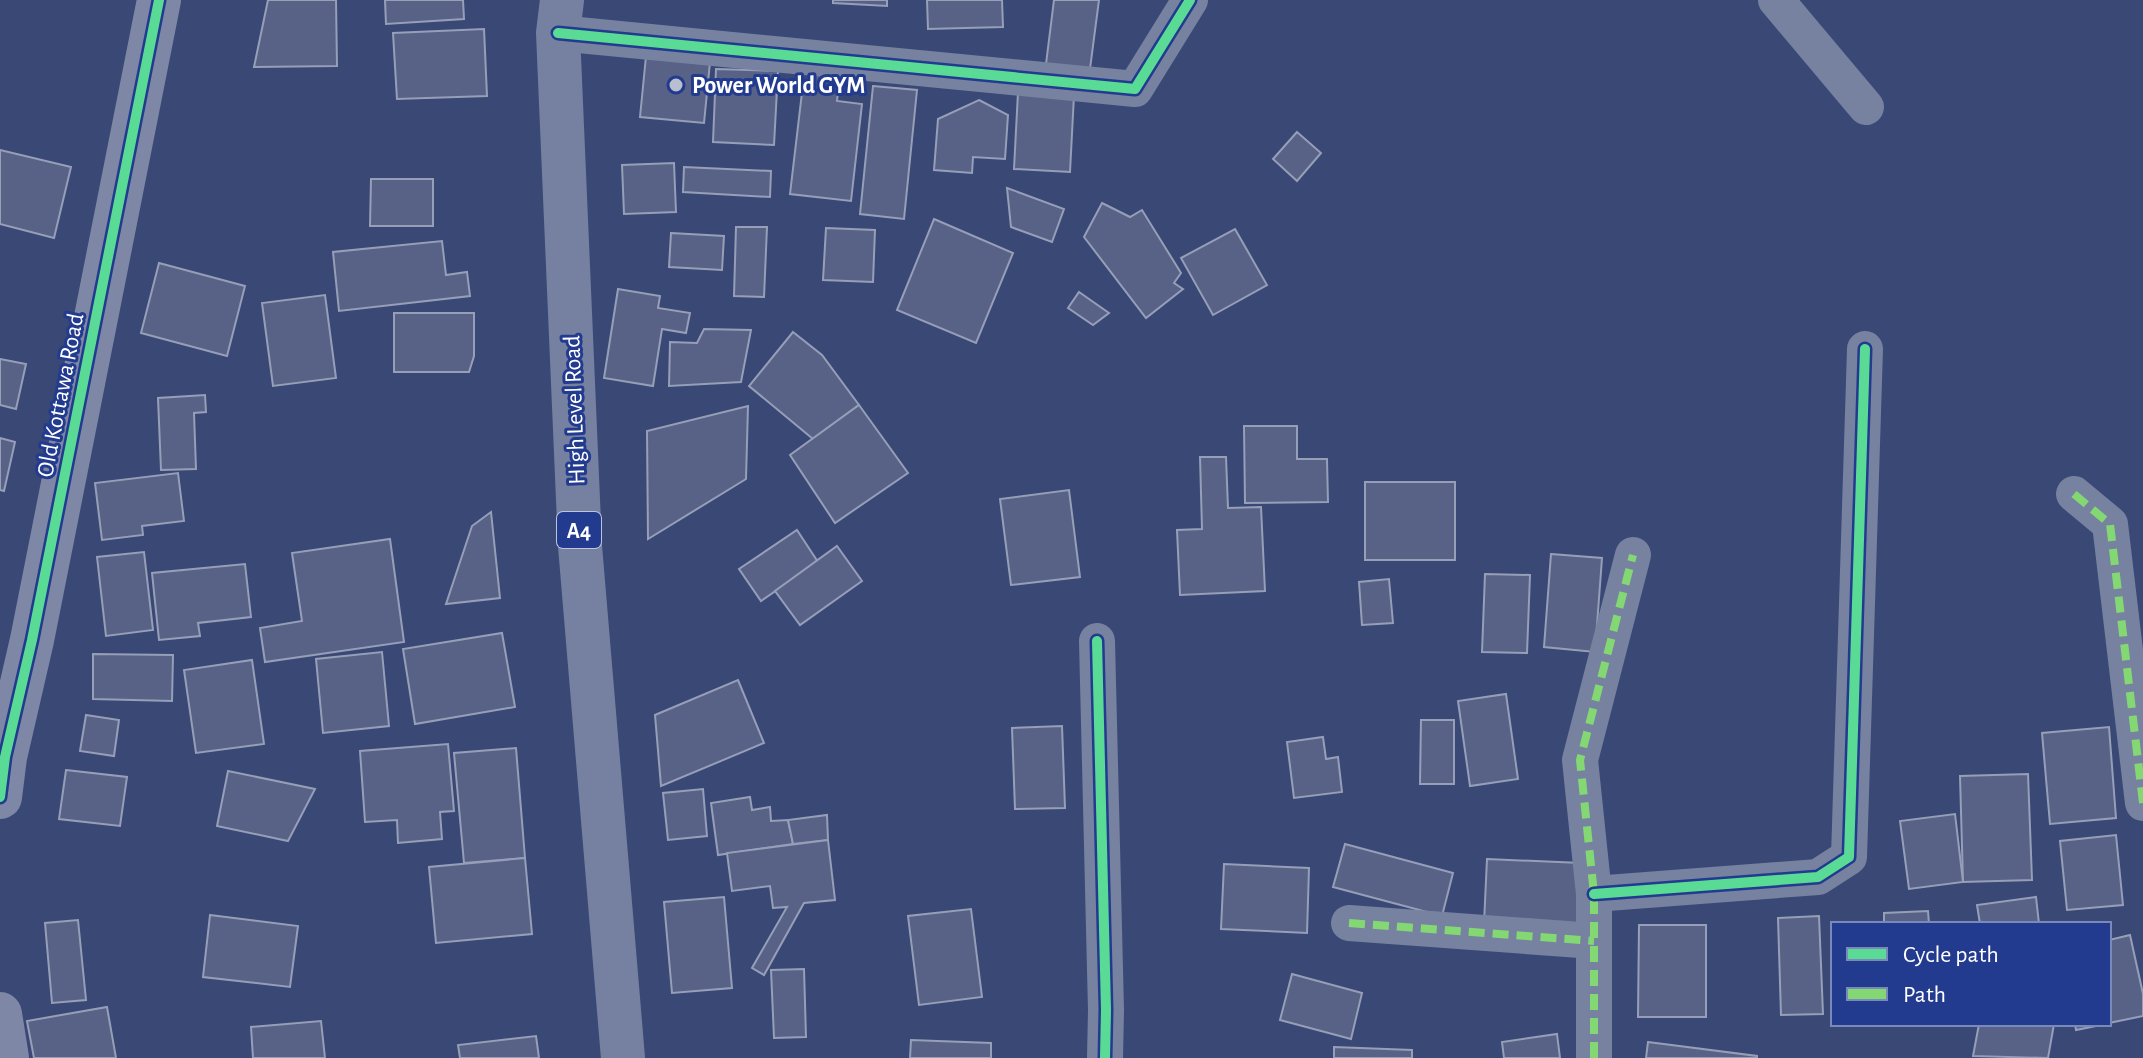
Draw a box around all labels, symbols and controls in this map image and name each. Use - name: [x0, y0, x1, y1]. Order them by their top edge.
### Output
- place label: Power World GYM: [692, 74, 865, 98]
- marker: Power World GYM: [667, 76, 685, 94]
- street label: Old Kottawa Road: [33, 311, 89, 479]
- street label: High Level Road: [560, 335, 590, 485]
- road number: A4: [557, 512, 601, 548]
- legend: [1831, 922, 2111, 1026]
- text: Cycle path: [1903, 943, 1999, 967]
- text: Path: [1903, 983, 1946, 1007]

